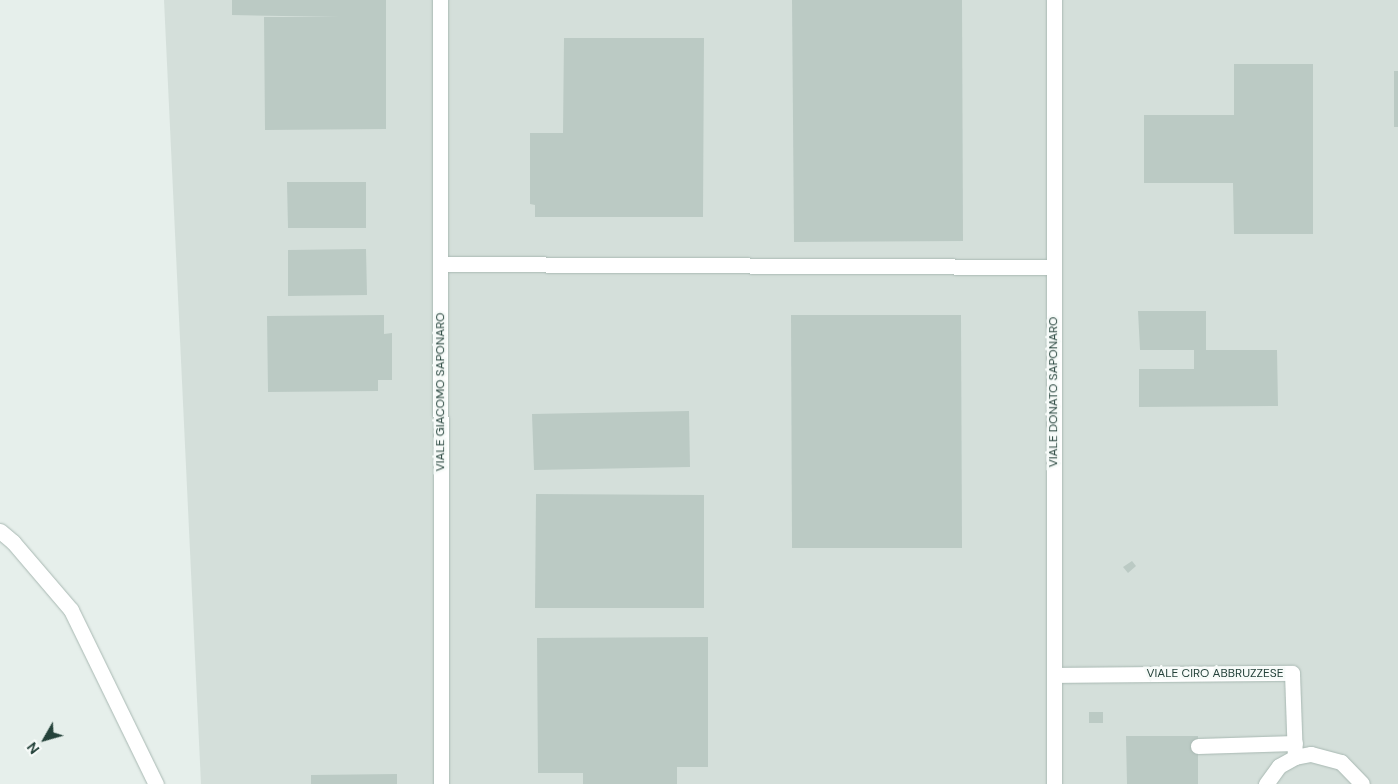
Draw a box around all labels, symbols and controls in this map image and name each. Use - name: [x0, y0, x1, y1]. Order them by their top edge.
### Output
- street label: VIALE GIACOMO SAPONARO: [434, 313, 448, 471]
- street label: VIALE DONATO SAPONARO: [1047, 317, 1061, 467]
- street label: VIALE CIRO ABBRUZZESE: [1146, 667, 1284, 681]
- north arrow: [20, 714, 70, 764]
- text: N: [23, 739, 43, 758]

